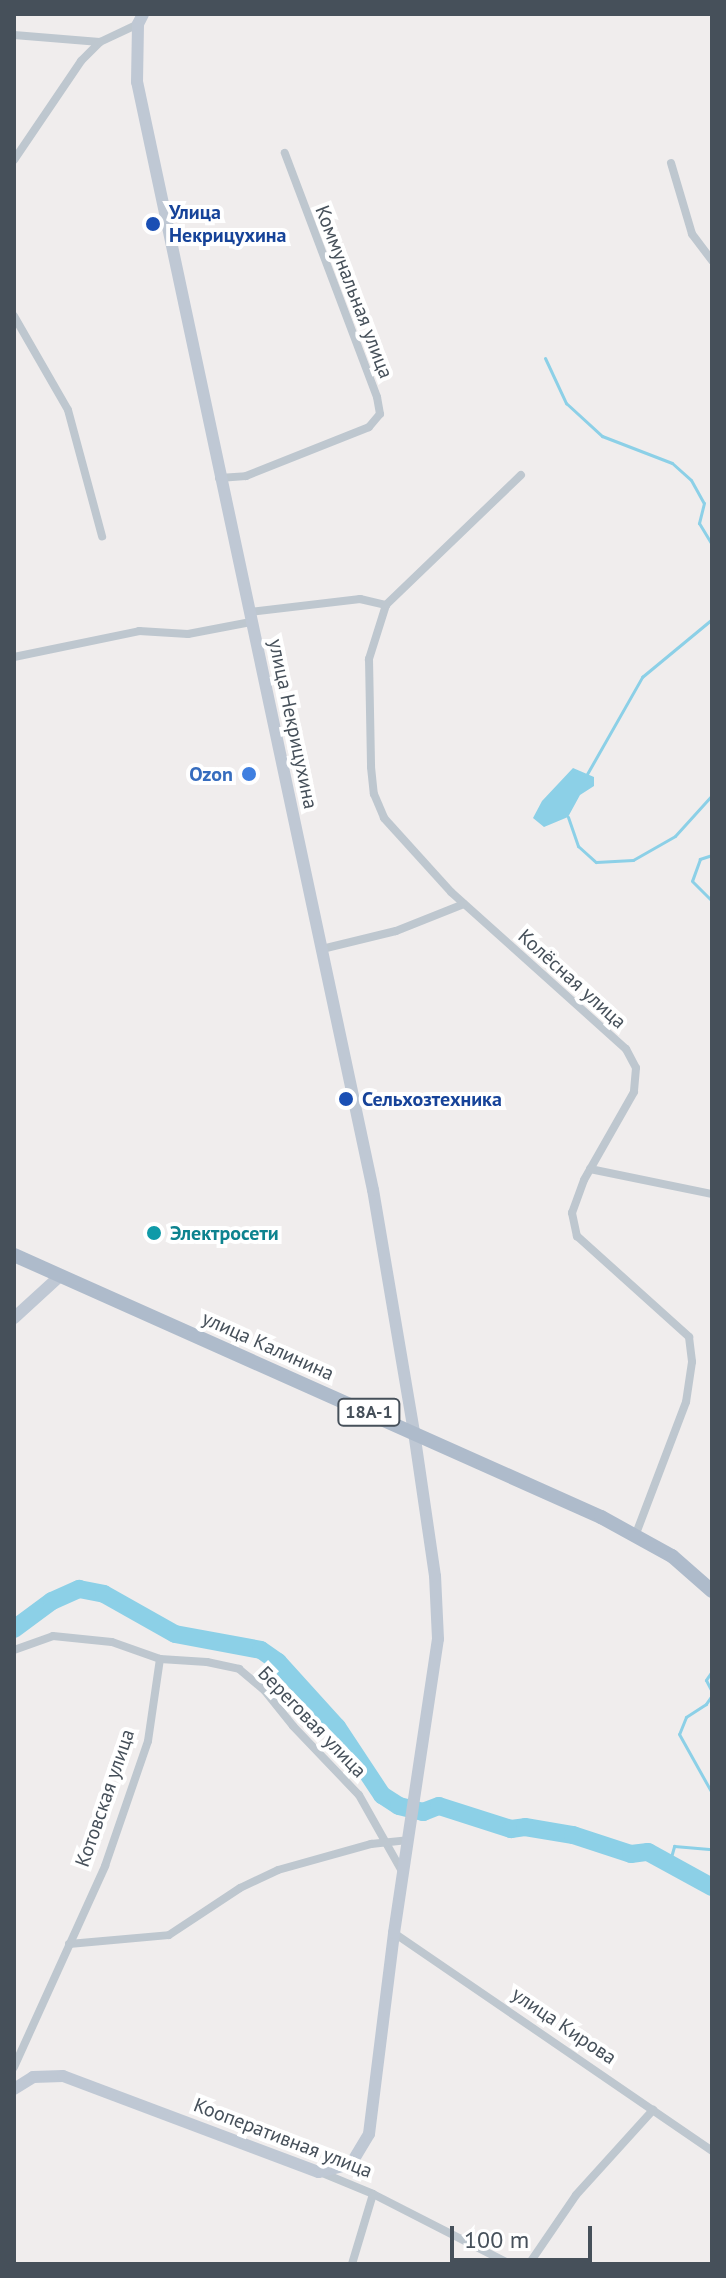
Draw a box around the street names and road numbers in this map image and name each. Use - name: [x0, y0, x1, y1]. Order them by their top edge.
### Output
- street label: Коммунальная улица: [310, 202, 398, 382]
- street label: улица Некрицухина: [263, 637, 323, 811]
- street label: Колёсная улица: [513, 924, 631, 1034]
- street label: улица Калинина: [198, 1306, 338, 1386]
- road number: 18А-1: [337, 1398, 401, 1426]
- street label: Береговая улица: [253, 1661, 371, 1783]
- street label: Котовская улица: [70, 1726, 140, 1870]
- street label: улица Кирова: [507, 1982, 621, 2070]
- street label: Кооперативная улица: [190, 2093, 376, 2183]

